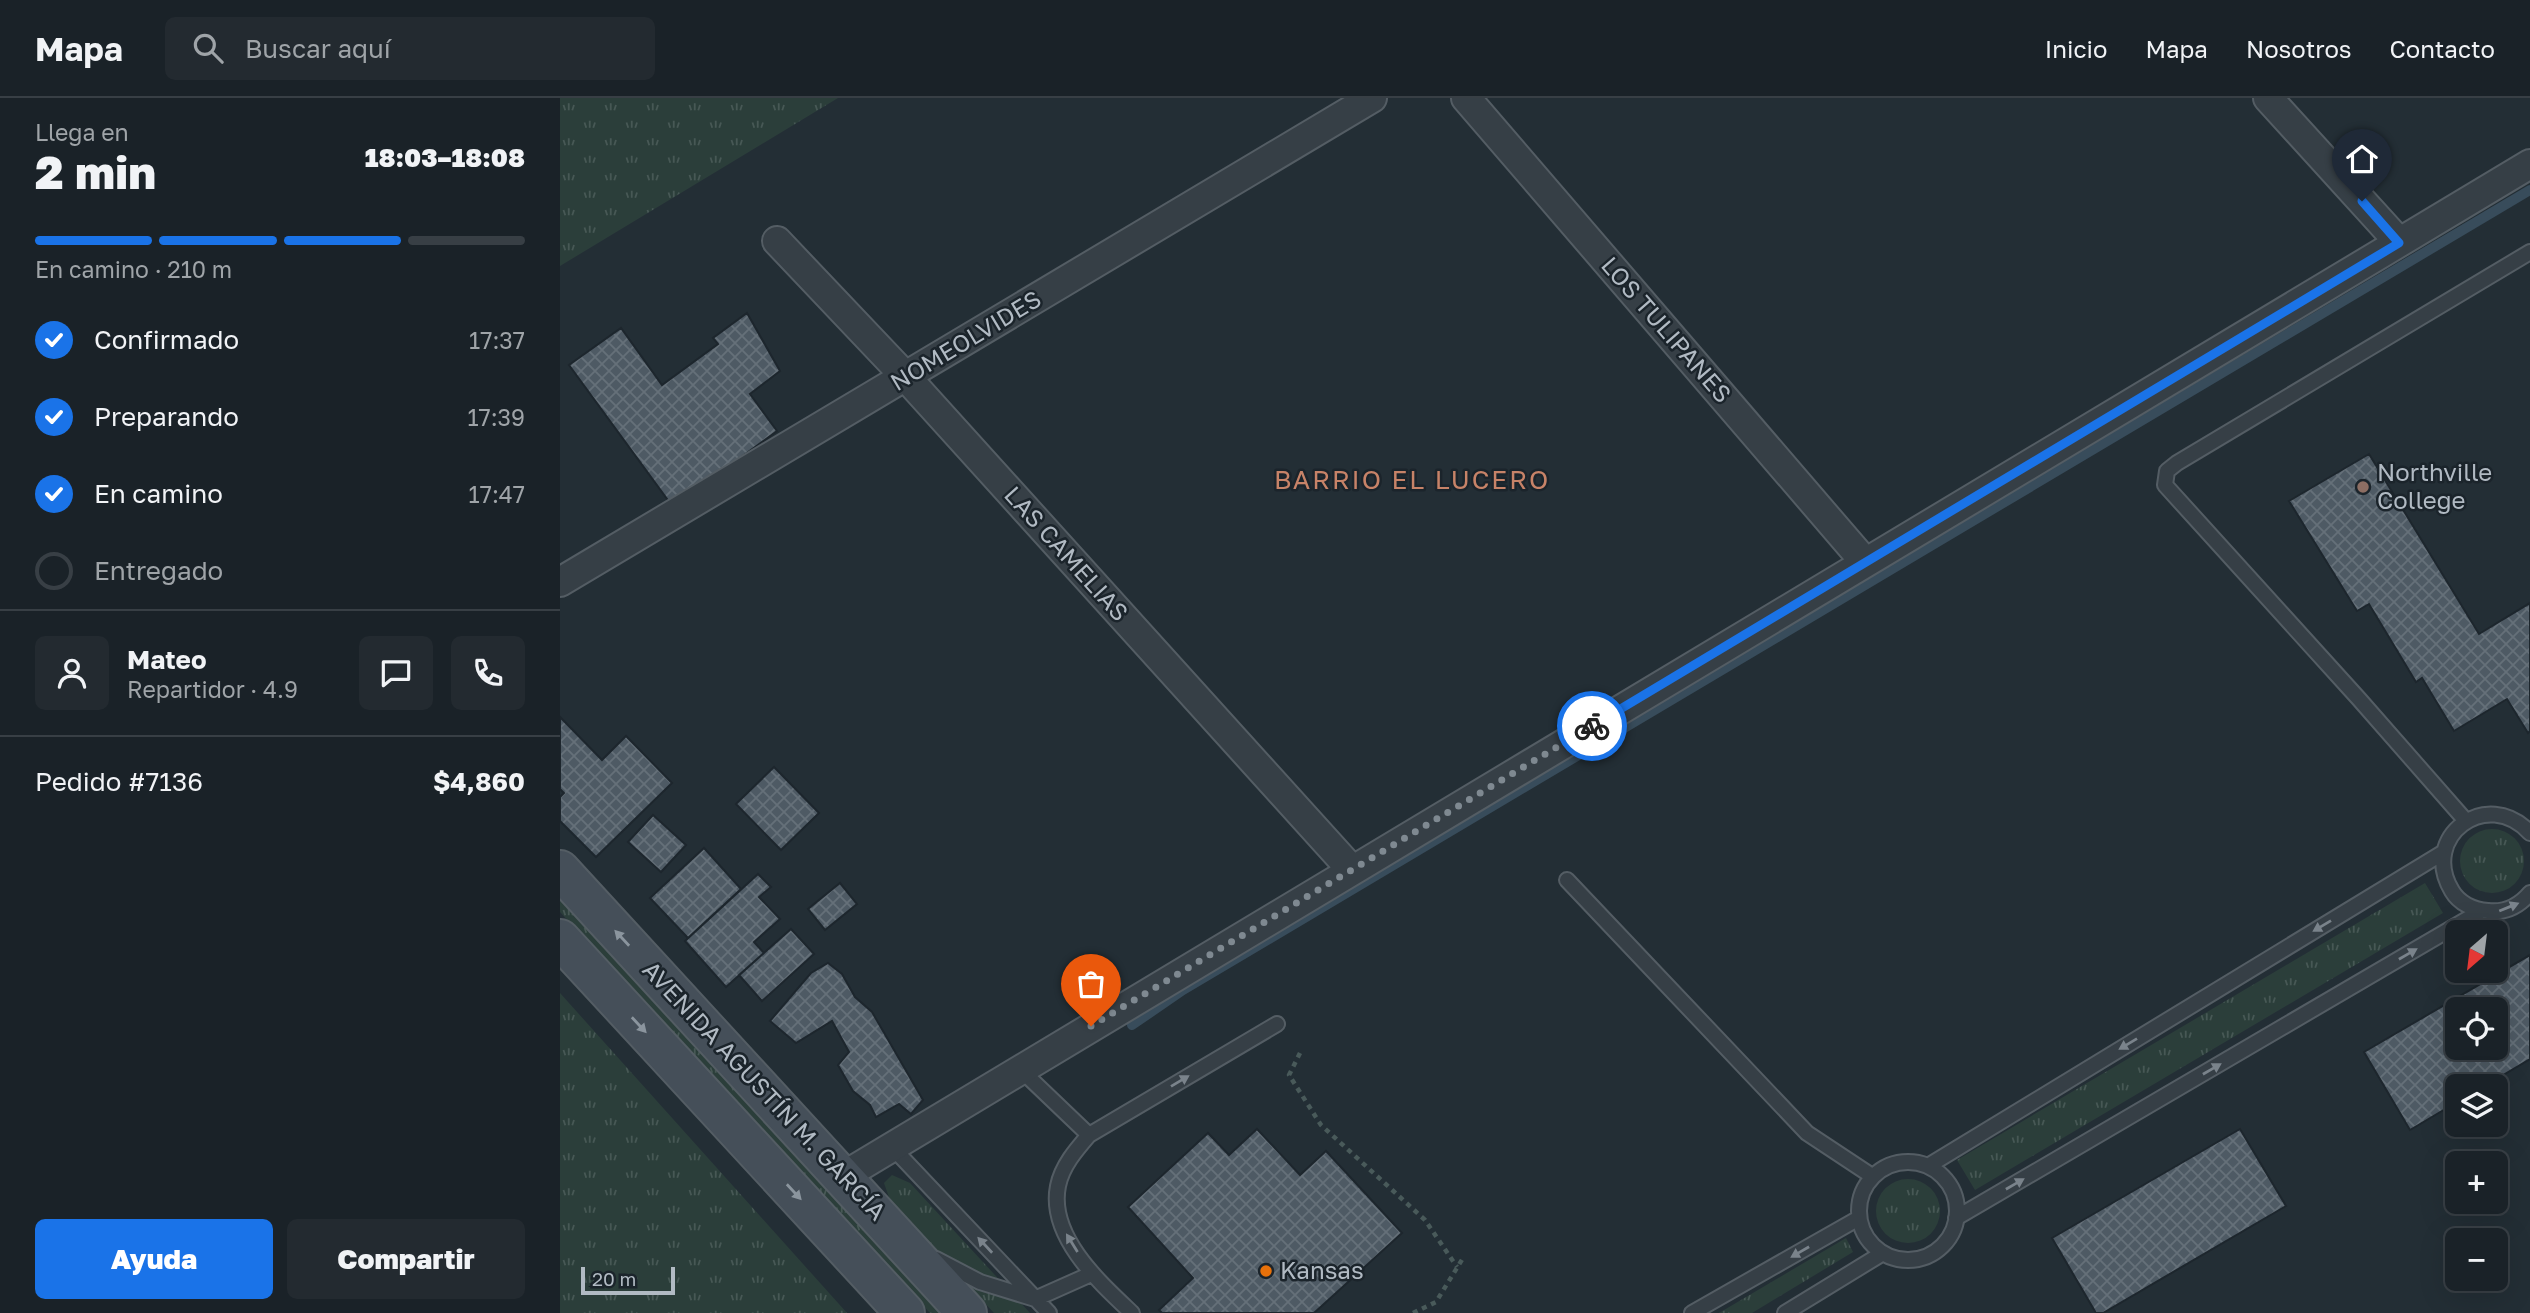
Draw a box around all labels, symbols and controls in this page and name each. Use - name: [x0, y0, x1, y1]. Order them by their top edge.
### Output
- search box: [165, 17, 655, 80]
- text: Mapa: [35, 29, 123, 68]
- icon: search: [189, 29, 227, 67]
- text: Buscar aquí: [245, 33, 391, 64]
- text: Inicio: [2045, 34, 2107, 63]
- text: Mapa: [2145, 34, 2208, 63]
- text: Nosotros: [2246, 34, 2352, 63]
- text: Contacto: [2390, 34, 2495, 63]
- text: Llega en: [35, 118, 129, 146]
- pin: [2332, 129, 2392, 201]
- icon: home: [2343, 140, 2381, 178]
- text: 18:03–18:08: [365, 142, 525, 173]
- text: 2 min: [35, 144, 156, 199]
- street label: LOS TULIPANES: [1596, 250, 1738, 408]
- text: En camino · 210 m: [35, 255, 232, 283]
- street label: NOMEOLVIDES: [885, 283, 1046, 396]
- icon: check: [35, 321, 73, 359]
- text: Confirmado: [94, 324, 239, 355]
- text: 17:37: [469, 326, 525, 354]
- icon: check: [35, 398, 73, 436]
- text: Preparando: [94, 401, 239, 432]
- text: 17:39: [467, 403, 525, 431]
- place label: Northville College: [2377, 457, 2492, 514]
- district label: BARRIO EL LUCERO: [1274, 464, 1550, 495]
- icon: check: [35, 475, 73, 513]
- text: En camino: [94, 478, 223, 509]
- marker: Northville College: [2355, 479, 2371, 495]
- text: 17:47: [469, 480, 525, 508]
- street label: LAS CAMELIAS: [999, 480, 1135, 626]
- text: Entregado: [94, 555, 223, 586]
- button: person: [35, 636, 109, 710]
- button: chat: [359, 636, 433, 710]
- button: phone: [451, 636, 525, 710]
- text: Mateo: [127, 644, 207, 675]
- text: Repartidor · 4.9: [127, 675, 298, 703]
- courier: [1557, 691, 1627, 761]
- icon: bike: [1573, 707, 1611, 745]
- text: Pedido #7136: [35, 766, 203, 797]
- text: $4,860: [433, 766, 525, 797]
- one-way arrow: [2499, 902, 2520, 913]
- one-way arrow: [2313, 920, 2332, 932]
- north arrow: [2445, 920, 2508, 984]
- map controls: [2445, 920, 2508, 1291]
- one-way arrow: [615, 930, 631, 947]
- one-way arrow: [2398, 948, 2418, 960]
- pin: [1061, 954, 1121, 1026]
- street label: AVENIDA AGUSTÍN M. GARCÍA: [637, 955, 893, 1225]
- icon: bag: [1072, 965, 1110, 1003]
- button: locate: [2445, 997, 2508, 1060]
- one-way arrow: [631, 1016, 647, 1033]
- one-way arrow: [2118, 1037, 2138, 1050]
- one-way arrow: [2202, 1063, 2221, 1075]
- one-way arrow: [1171, 1074, 1190, 1087]
- button: layers: [2445, 1074, 2508, 1137]
- button: +: [2445, 1151, 2508, 1214]
- one-way arrow: [2006, 1177, 2025, 1190]
- one-way arrow: [785, 1183, 801, 1200]
- button: Ayuda: [35, 1219, 273, 1299]
- button: Compartir: [287, 1219, 525, 1299]
- button: −: [2445, 1228, 2508, 1291]
- one-way arrow: [1065, 1234, 1078, 1253]
- one-way arrow: [978, 1237, 994, 1254]
- one-way arrow: [1790, 1246, 1809, 1258]
- place label: Kansas: [1280, 1255, 1364, 1284]
- marker: Kansas: [1258, 1263, 1274, 1279]
- scale bar: [581, 1264, 676, 1296]
- text: 20 m: [592, 1267, 636, 1290]

